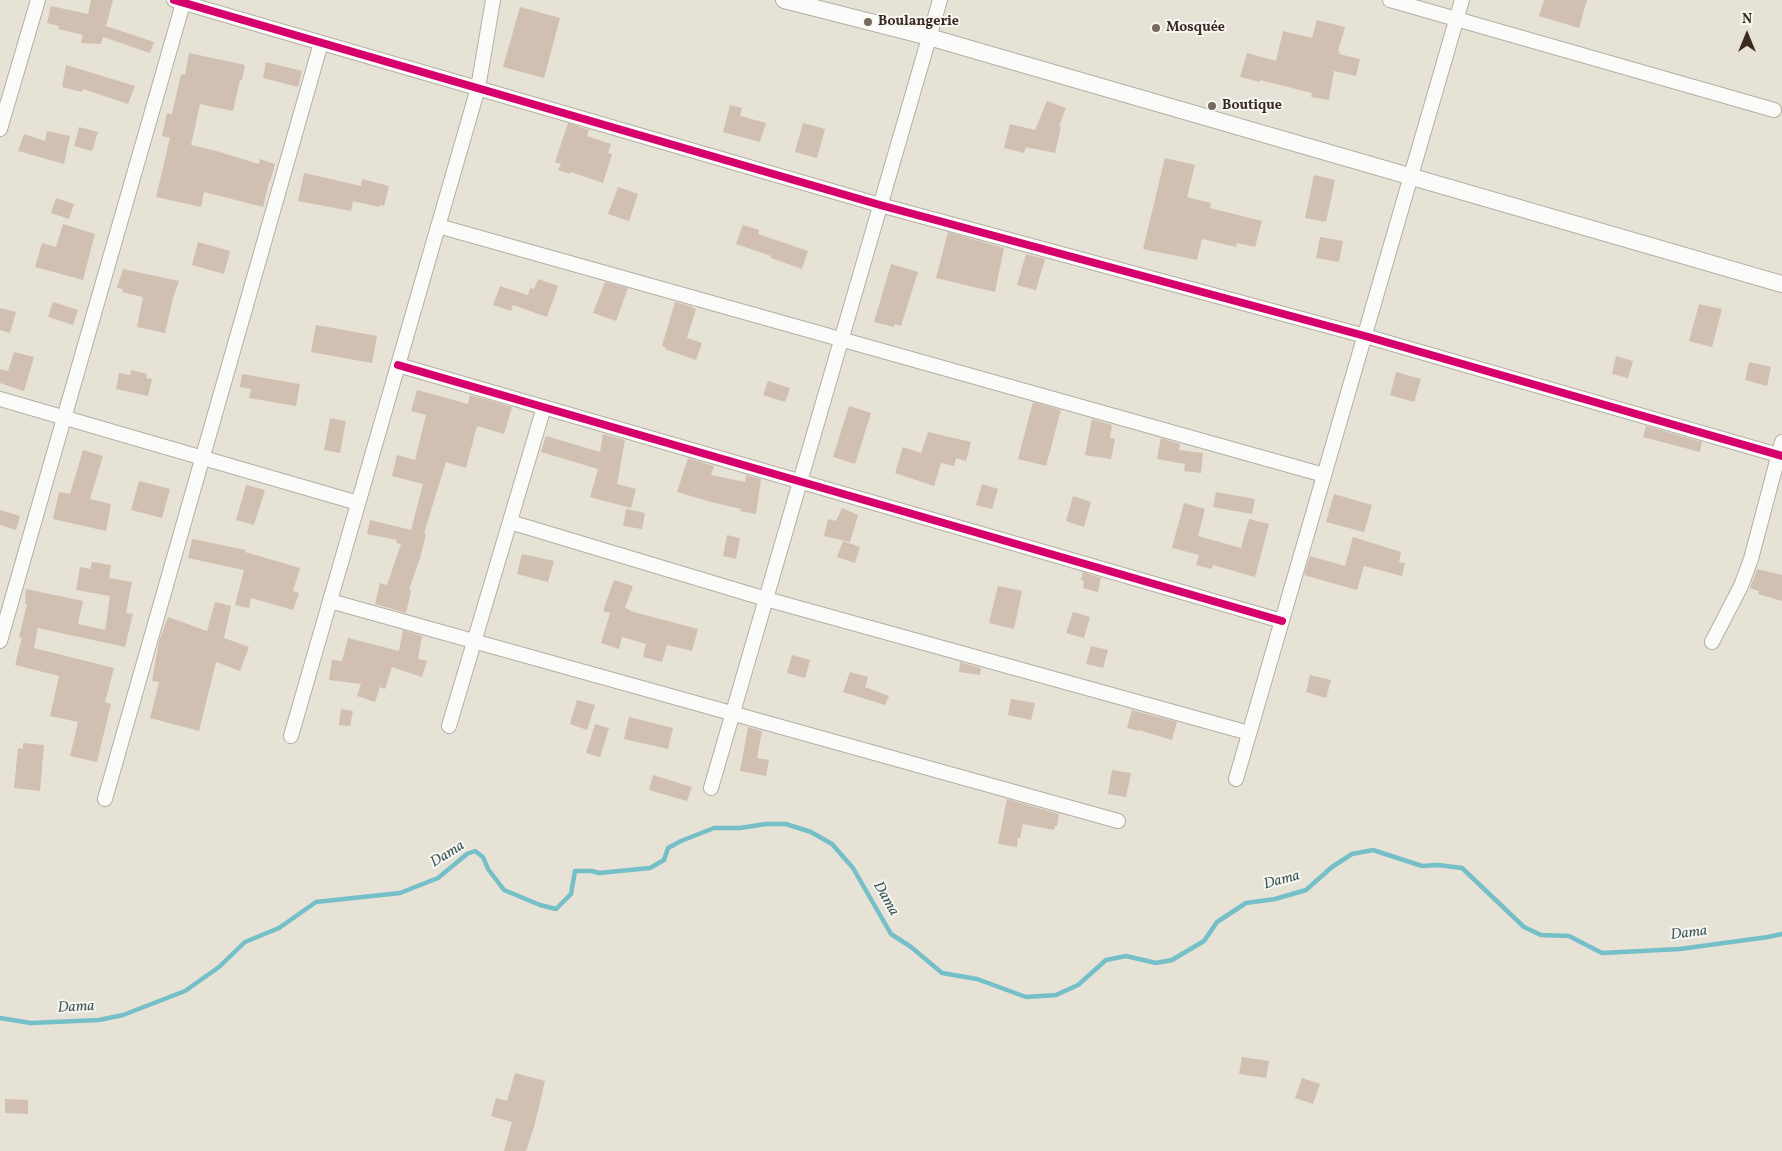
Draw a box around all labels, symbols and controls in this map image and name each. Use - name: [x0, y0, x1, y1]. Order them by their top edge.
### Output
- north arrow: [1722, 10, 1772, 60]
- text: N: [1742, 10, 1752, 29]
- place label: Boulangerie: [878, 14, 959, 30]
- marker: Boulangerie: [862, 16, 874, 28]
- place label: Mosquée: [1166, 20, 1225, 36]
- marker: Mosquée: [1150, 22, 1162, 34]
- place label: Boutique: [1222, 98, 1282, 114]
- marker: Boutique: [1206, 100, 1218, 112]
- water label: Dama: [428, 838, 468, 872]
- water label: Dama: [1262, 868, 1302, 894]
- water label: Dama: [868, 879, 902, 919]
- water label: Dama: [1670, 923, 1708, 945]
- water label: Dama: [57, 998, 95, 1018]

